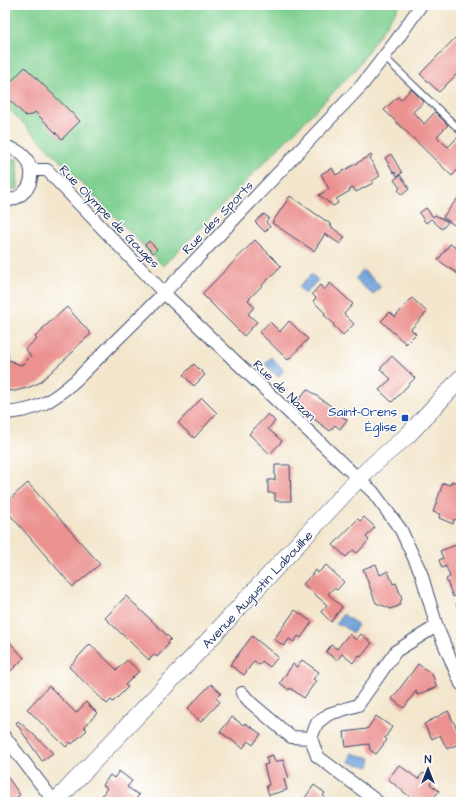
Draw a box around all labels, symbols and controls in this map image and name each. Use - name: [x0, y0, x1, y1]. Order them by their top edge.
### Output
- street label: Rue Olympe de Gouges: [54, 161, 164, 273]
- street label: Rue des Sports: [178, 177, 258, 258]
- street label: Rue de Nazan: [249, 356, 320, 426]
- place label: Saint-Orens Église: [328, 403, 397, 437]
- marker: Saint-Orens Église: [400, 413, 410, 423]
- street label: Avenue Augustin Labouilhe: [198, 527, 318, 653]
- north arrow: [408, 749, 448, 789]
- text: N: [425, 752, 432, 767]

